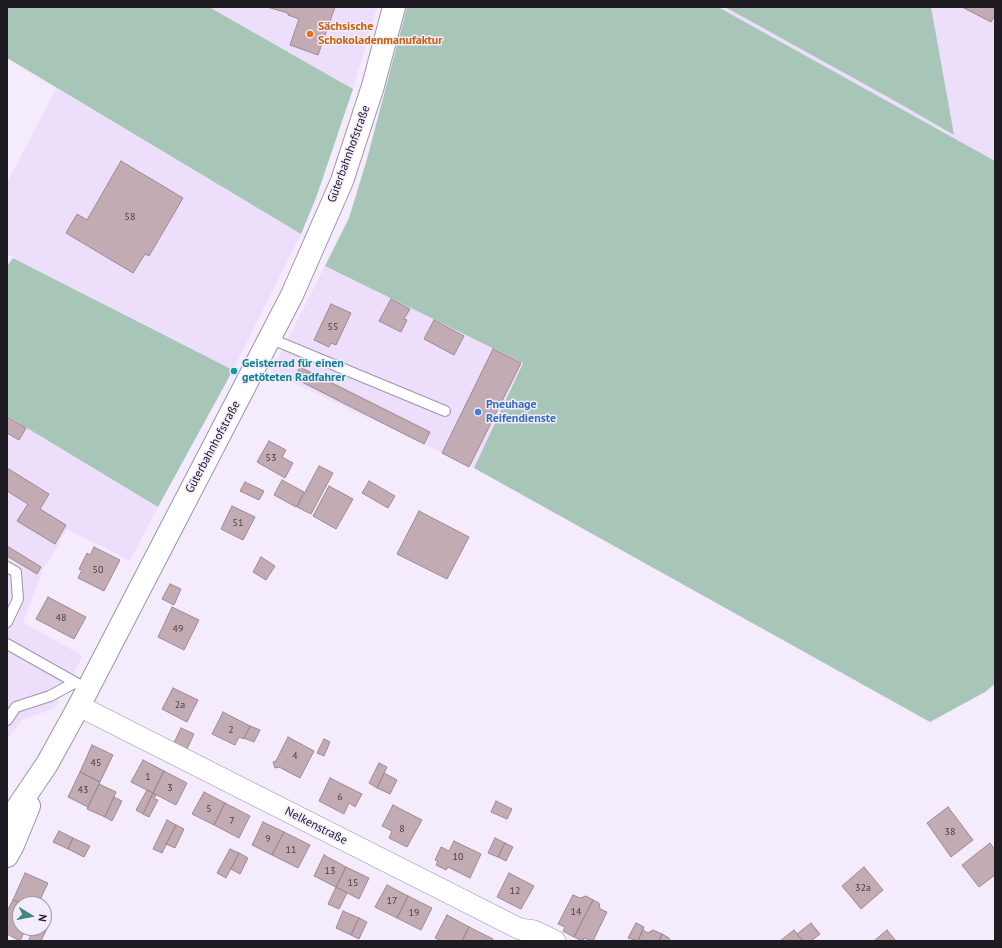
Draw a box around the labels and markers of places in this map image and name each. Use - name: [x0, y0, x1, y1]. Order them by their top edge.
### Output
- place label: Sächsische Schokoladenmanufaktur: [318, 20, 442, 48]
- marker: Sächsische Schokoladenmanufaktur: [305, 29, 315, 39]
- place label: Geisterrad für einen getöteten Radfahrer: [242, 357, 346, 385]
- marker: Geisterrad für einen getöteten Radfahrer: [229, 366, 239, 376]
- place label: Pneuhage Reifendienste: [486, 398, 556, 426]
- marker: Pneuhage Reifendienste: [473, 407, 483, 417]

